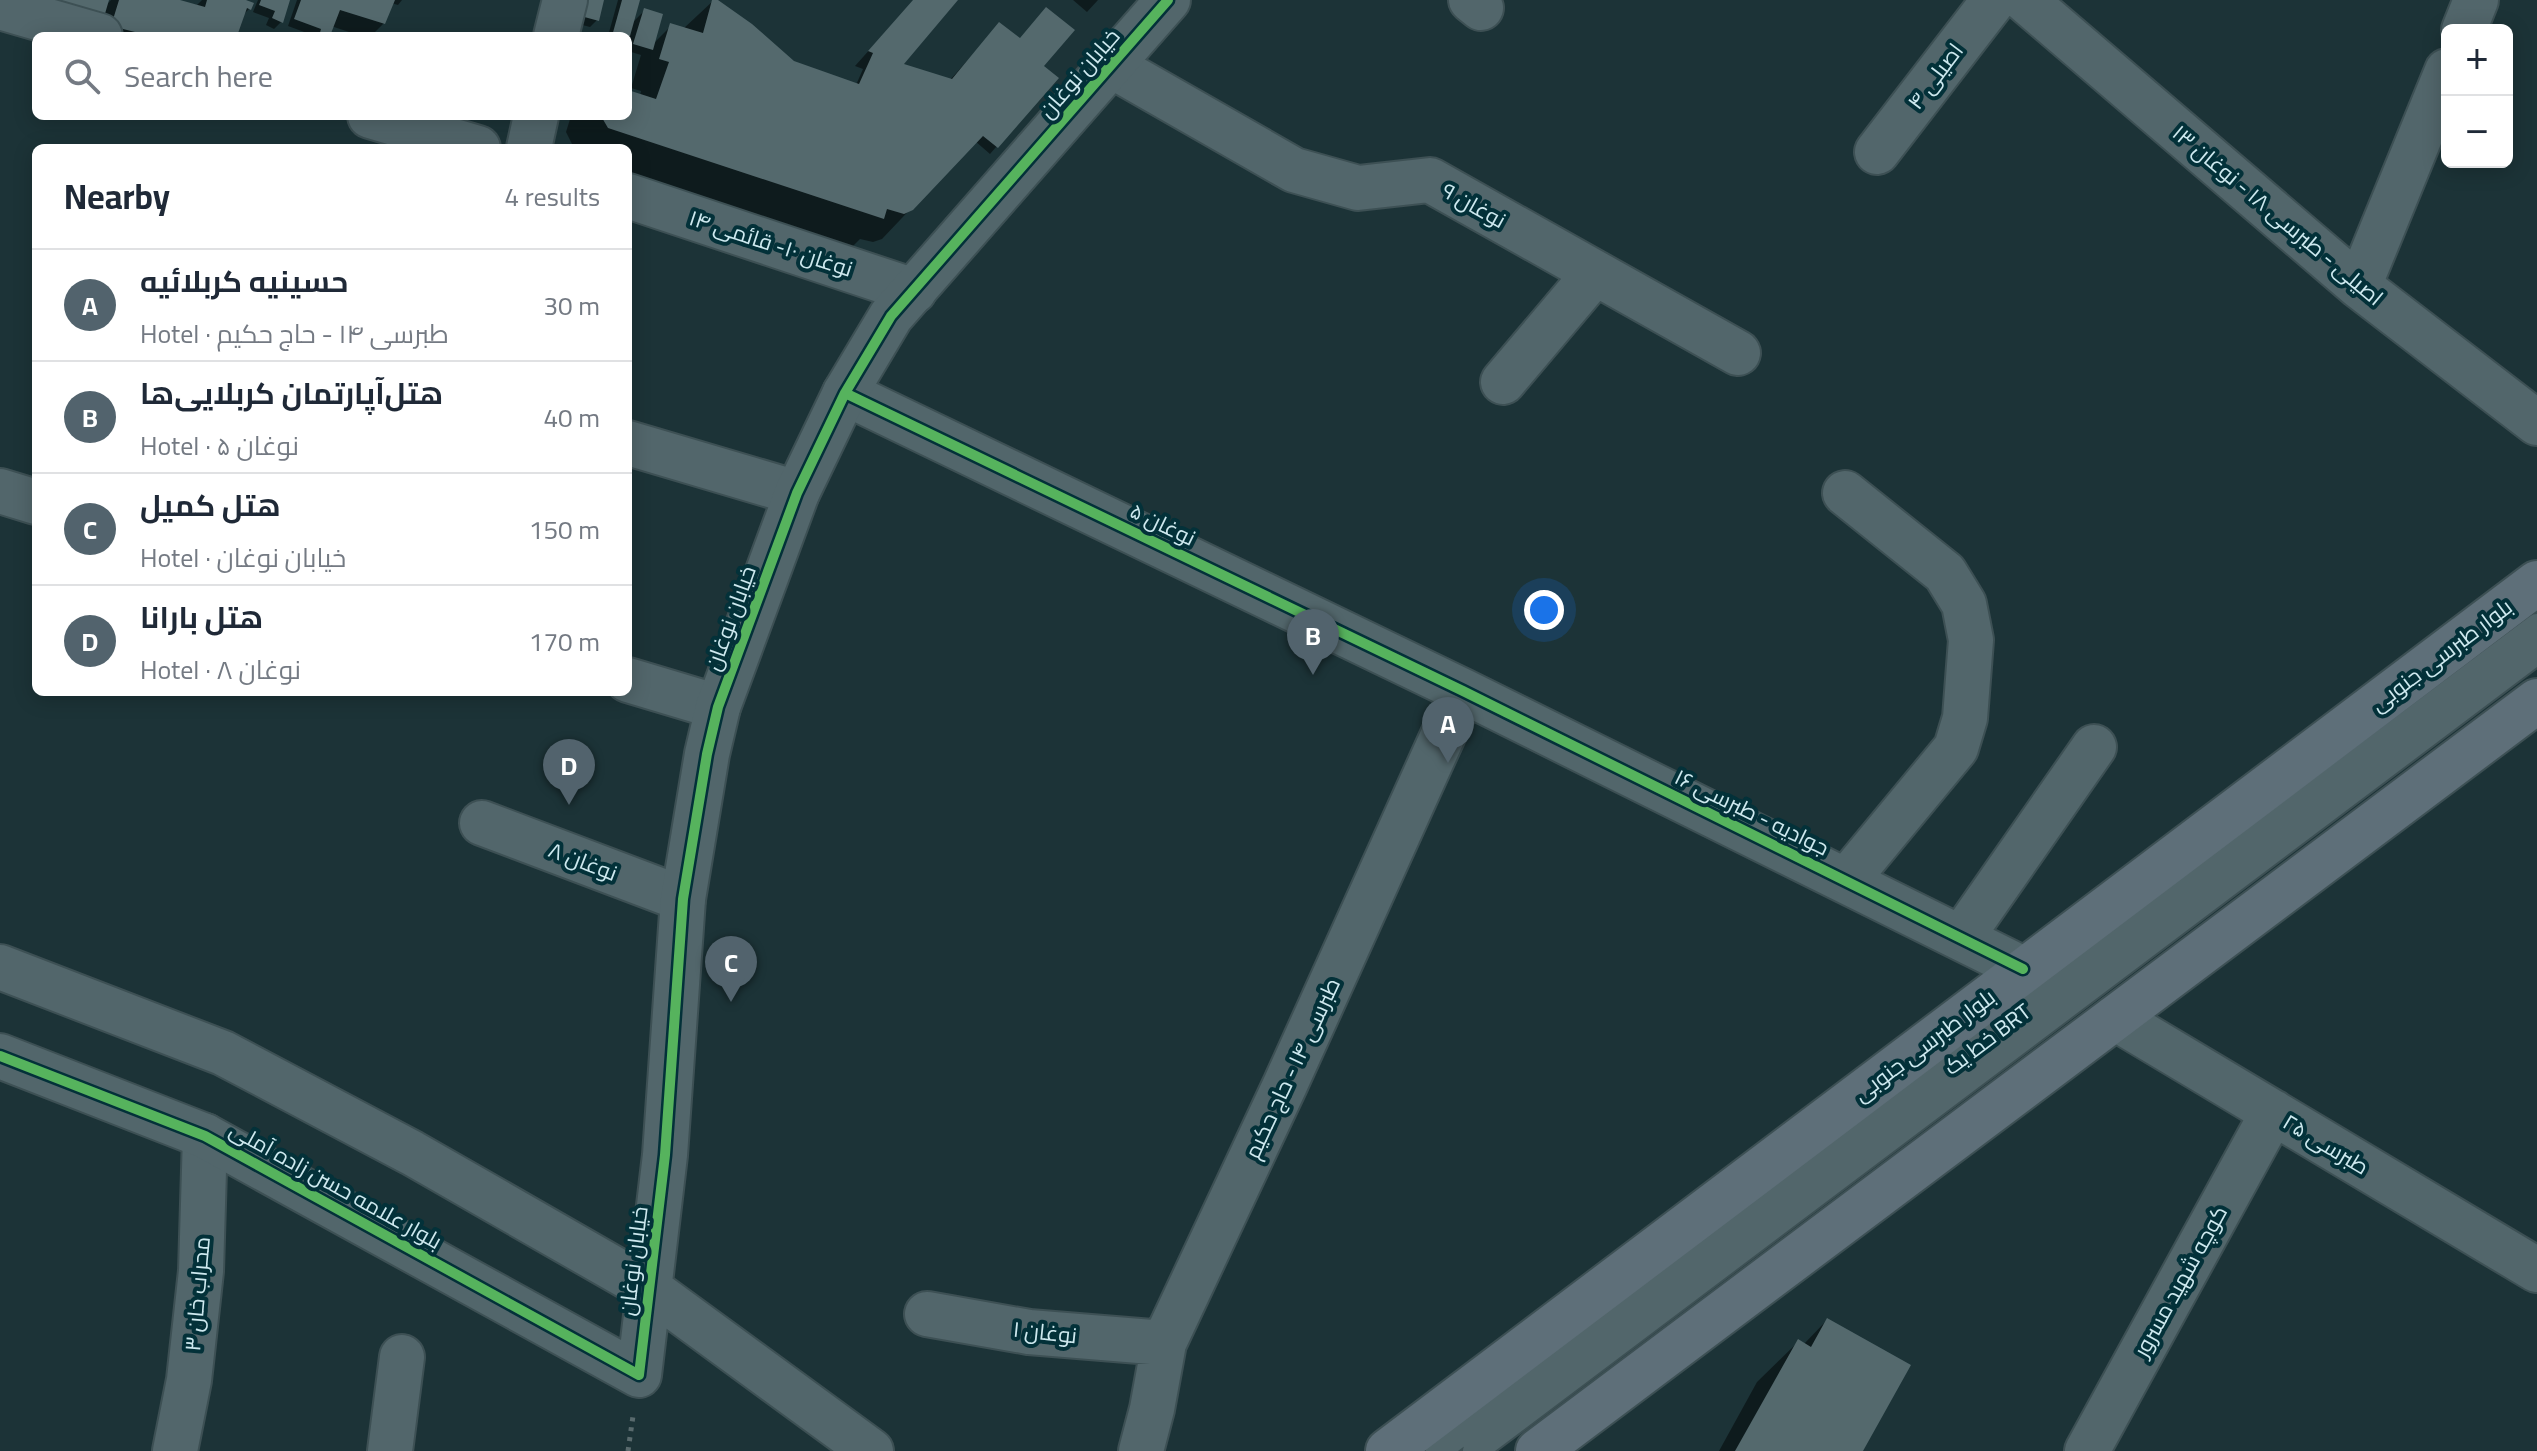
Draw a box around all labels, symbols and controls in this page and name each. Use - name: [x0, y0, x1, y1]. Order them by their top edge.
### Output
- street label: خیابان نوغان: [1027, 18, 1131, 128]
- map controls: [2441, 24, 2513, 168]
- button: +: [2441, 24, 2513, 96]
- search box: [32, 32, 632, 120]
- street label: اصیلی ۴: [1895, 33, 1975, 119]
- text: Search here: [124, 48, 273, 104]
- icon: search: [60, 54, 104, 98]
- button: −: [2441, 96, 2513, 168]
- street label: اصیلی - طبرسی ۱۸ - نوغان ۱۳: [2162, 113, 2394, 317]
- text: Nearby: [64, 165, 170, 228]
- street label: نوغان ۹: [1434, 170, 1514, 240]
- text: 4 results: [505, 172, 600, 221]
- street label: نوغان ۱۰- قائمی ۱۴: [683, 197, 859, 289]
- text: حسینیه کربلائیه: [140, 253, 348, 309]
- text: A: [82, 281, 98, 330]
- text: 30 m: [543, 281, 600, 330]
- text: Hotel · طبرسی ۱۴ - حاج حکیم: [140, 309, 449, 358]
- text: هتل‌آپارتمان کربلایی‌ها: [140, 365, 443, 421]
- text: B: [82, 393, 98, 442]
- text: 40 m: [543, 393, 600, 442]
- text: Hotel · نوغان ۵: [140, 421, 299, 470]
- text: هتل کمیل: [140, 477, 281, 533]
- street label: نوغان ۵: [1123, 490, 1203, 558]
- text: C: [83, 505, 97, 554]
- text: 150 m: [529, 505, 600, 554]
- text: Hotel · خیابان نوغان: [140, 533, 346, 582]
- street label: خیابان نوغان: [691, 559, 769, 677]
- street label: بلوار طبرسی جنوبی: [2360, 587, 2522, 723]
- text: هتل بارانا: [140, 589, 263, 645]
- your location: [1524, 590, 1564, 630]
- pin: B: [1287, 609, 1339, 675]
- text: D: [82, 617, 98, 666]
- text: 170 m: [529, 617, 600, 666]
- text: Hotel · نوغان ۸: [140, 645, 301, 694]
- pin: A: [1422, 697, 1474, 763]
- pin: D: [543, 739, 595, 805]
- street label: جوادیه - طبرسی ۱۶: [1667, 756, 1837, 868]
- street label: نوغان ۸: [542, 829, 624, 893]
- pin: C: [705, 936, 757, 1002]
- street label: طبرسی ۱۴ - حاج حکیم: [1231, 970, 1353, 1166]
- street label: بلوار طبرسی جنوبی: [1843, 977, 2005, 1113]
- street label: خط یک BRT: [1934, 991, 2041, 1086]
- street label: طبرسی ۲۵: [2274, 1101, 2378, 1187]
- street label: بلوار علامه حسن زاده آملی: [221, 1109, 451, 1261]
- street label: کوچه شهید مسرور: [2120, 1197, 2239, 1367]
- street label: خیابان نوغان: [605, 1204, 661, 1318]
- street label: محراب خان ۳: [171, 1235, 223, 1353]
- street label: نوغان ۱: [1011, 1308, 1079, 1356]

